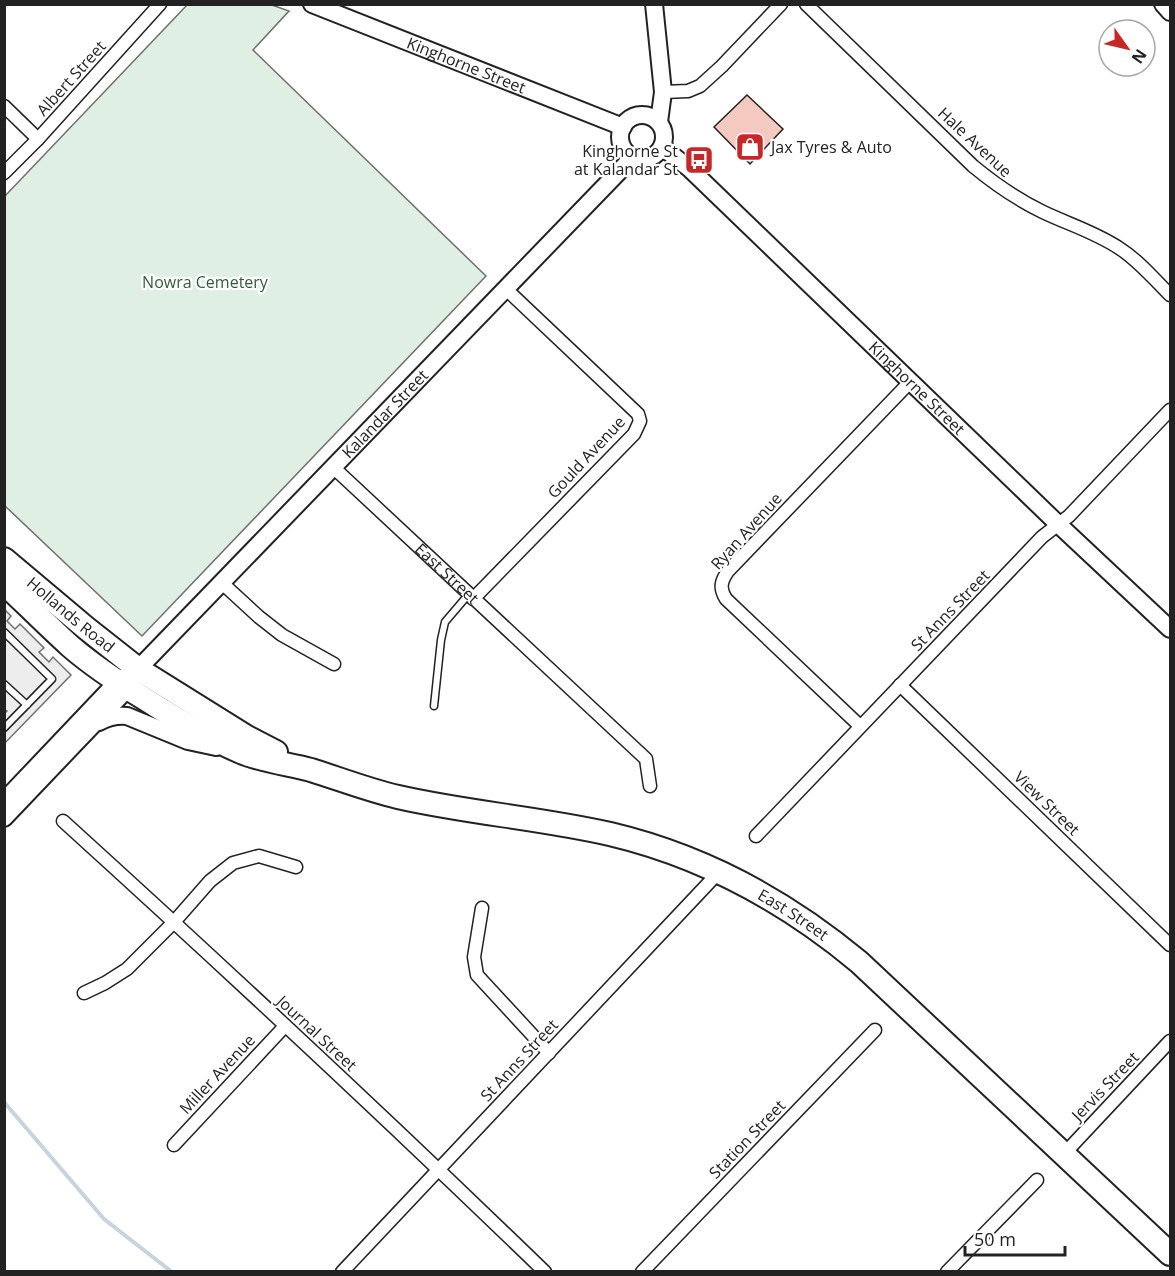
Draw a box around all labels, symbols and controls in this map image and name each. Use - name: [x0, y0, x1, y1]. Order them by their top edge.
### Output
- north arrow: [1097, 18, 1157, 78]
- street label: Kinghorne Street: [404, 32, 529, 99]
- street label: Albert Street: [31, 35, 111, 120]
- text: N: [1127, 45, 1152, 68]
- street label: Hale Avenue: [933, 102, 1017, 182]
- shop icon: Jax Tyres & Auto: [734, 131, 766, 163]
- place label: Jax Tyres & Auto: [769, 136, 892, 158]
- place label: Kinghorne St at Kalandar St: [574, 140, 678, 180]
- bus stop icon: Kinghorne St at Kalandar St: [683, 144, 715, 176]
- park label: Nowra Cemetery: [142, 271, 269, 293]
- street label: Kinghorne Street: [864, 336, 970, 440]
- street label: Kalandar Street: [337, 364, 433, 463]
- street label: Gould Avenue: [542, 411, 630, 503]
- street label: Ryan Avenue: [706, 488, 786, 574]
- street label: East Street: [410, 538, 484, 609]
- street label: St Anns Street: [906, 564, 995, 655]
- street label: Hollands Road: [22, 572, 119, 658]
- street label: View Street: [1009, 766, 1085, 840]
- street label: East Street: [754, 884, 833, 946]
- street label: Journal Street: [271, 989, 362, 1076]
- street label: St Anns Street: [475, 1014, 563, 1106]
- street label: Miller Avenue: [174, 1029, 260, 1119]
- street label: Jervis Street: [1065, 1046, 1144, 1127]
- street label: Station Street: [704, 1095, 790, 1183]
- scale bar: [965, 1219, 1066, 1257]
- text: 50 m: [974, 1227, 1016, 1251]

